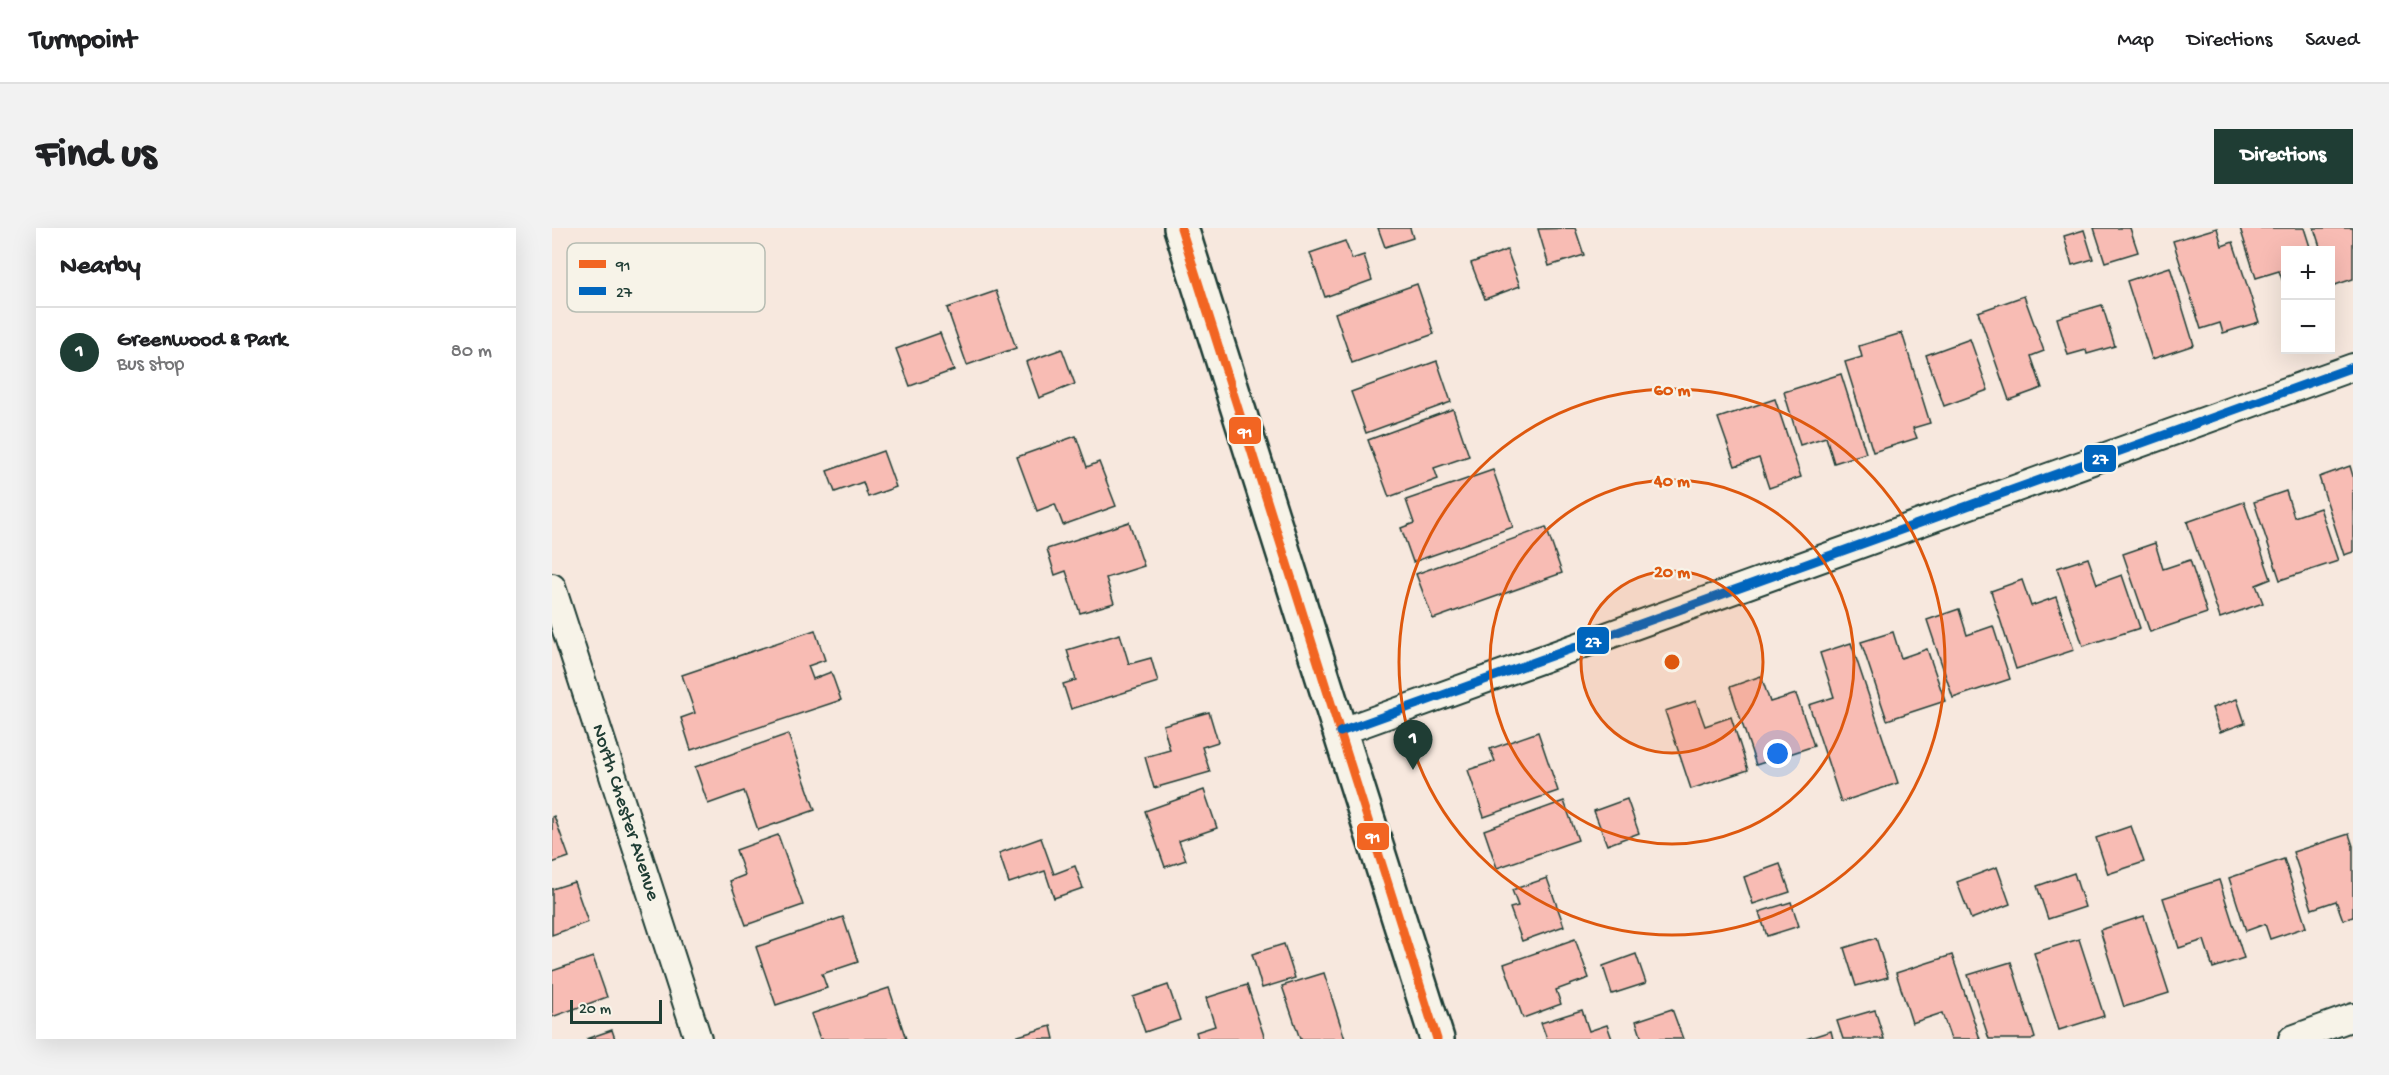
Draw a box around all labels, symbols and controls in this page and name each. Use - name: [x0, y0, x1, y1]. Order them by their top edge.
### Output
- text: Turnpoint: [30, 25, 136, 58]
- text: Map: [2117, 29, 2154, 54]
- text: Directions: [2187, 29, 2272, 54]
- text: Saved: [2305, 29, 2359, 54]
- button: Directions: [2214, 129, 2353, 184]
- text: Find us: [36, 132, 156, 181]
- legend: [567, 243, 765, 312]
- map controls: [2281, 246, 2335, 354]
- button: +: [2281, 246, 2335, 300]
- text: Nearby: [60, 252, 141, 283]
- text: 91: [615, 258, 630, 277]
- text: 27: [616, 285, 633, 304]
- button: −: [2281, 300, 2335, 354]
- text: Greenwood & Park: [117, 328, 287, 354]
- text: 1: [75, 341, 84, 364]
- text: 80 m: [451, 341, 492, 364]
- text: Bus stop: [117, 354, 184, 377]
- text: 60 m: [1654, 381, 1690, 402]
- line badge: 91: [1228, 416, 1262, 445]
- text: 91: [1237, 425, 1252, 444]
- line badge: 27: [2083, 444, 2117, 473]
- text: 27: [2092, 452, 2109, 471]
- text: 40 m: [1653, 472, 1690, 493]
- text: 20 m: [1654, 563, 1690, 584]
- line badge: 27: [1576, 626, 1610, 655]
- text: 27: [1585, 635, 1602, 654]
- centre of rings: [1662, 652, 1682, 672]
- pin: 1: [1394, 720, 1432, 770]
- street label: North Chester Avenue: [586, 721, 664, 904]
- your location: [1763, 739, 1792, 768]
- line badge: 91: [1356, 822, 1390, 851]
- text: 91: [1365, 830, 1380, 849]
- scale bar: [570, 997, 662, 1024]
- text: 20 m: [579, 1001, 611, 1020]

